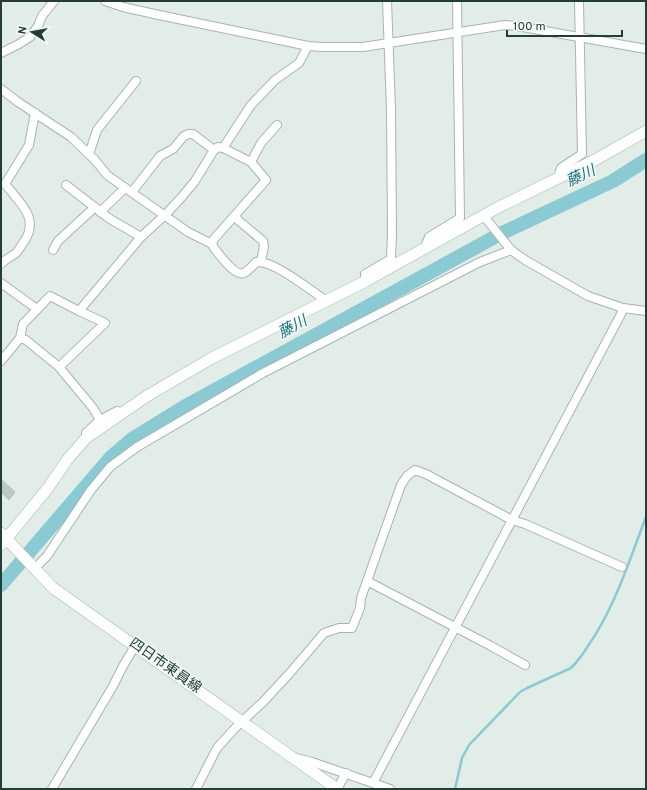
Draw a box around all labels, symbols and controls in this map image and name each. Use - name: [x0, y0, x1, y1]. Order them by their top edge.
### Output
- north arrow: [12, 12, 52, 52]
- scale bar: [507, 12, 622, 38]
- text: 100 m: [513, 19, 546, 35]
- text: N: [16, 25, 31, 35]
- water label: 藤川: [563, 161, 600, 192]
- water label: 藤川: [275, 311, 312, 344]
- street label: 四日市東員線: [126, 635, 204, 697]

